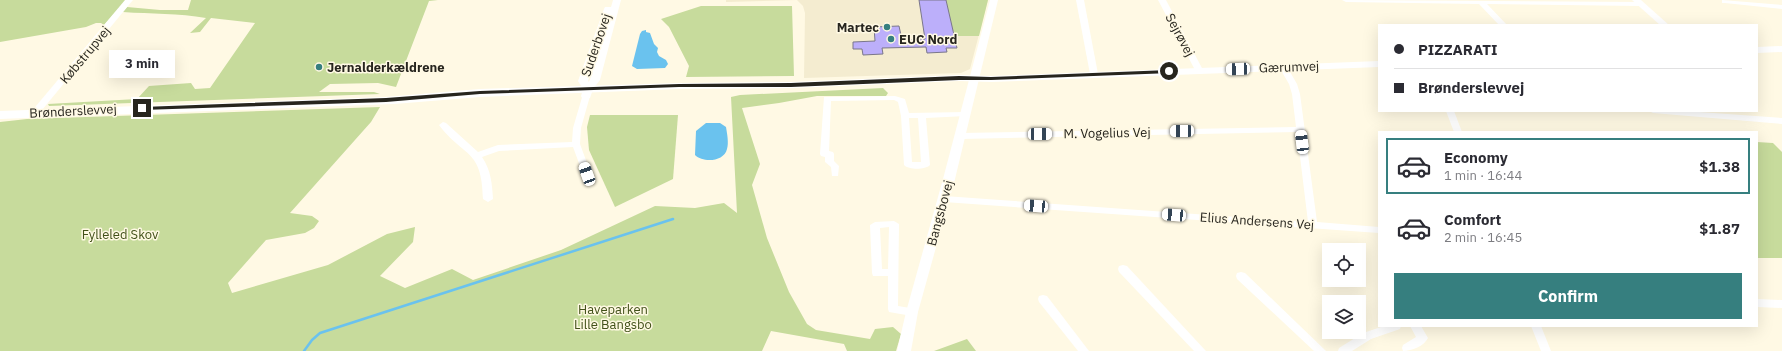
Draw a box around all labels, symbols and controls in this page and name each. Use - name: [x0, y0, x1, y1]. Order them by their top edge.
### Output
- street label: Sejrøvej: [1162, 10, 1198, 60]
- street label: Suderbovej: [577, 11, 615, 79]
- place label: Martec: [837, 19, 879, 36]
- marker: Martec: [882, 22, 892, 32]
- street label: Købstrupvej: [56, 23, 114, 87]
- place label: EUC Nord: [899, 31, 957, 48]
- marker: EUC Nord: [886, 34, 896, 44]
- text: PIZZARATI: [1418, 40, 1497, 59]
- callout: 3 min: [109, 50, 175, 78]
- text: 3 min: [125, 55, 159, 72]
- street label: Gærumvej: [1259, 57, 1319, 77]
- place label: Jernalderkældrene: [327, 59, 445, 76]
- marker: Jernalderkældrene: [314, 62, 324, 72]
- route start: [1160, 62, 1178, 80]
- car: [1226, 63, 1250, 75]
- text: Brønderslevvej: [1418, 78, 1524, 97]
- route end: [133, 99, 151, 117]
- street label: Brønderslevvej: [29, 100, 117, 122]
- street label: M. Vogelius Vej: [1063, 124, 1151, 142]
- car: [1170, 125, 1194, 137]
- car: [1028, 128, 1052, 140]
- car: [1295, 129, 1309, 155]
- icon: car: [1396, 148, 1432, 184]
- text: Economy: [1444, 148, 1508, 167]
- text: $1.38: [1699, 157, 1740, 176]
- car: [577, 161, 597, 187]
- text: 1 min · 16:44: [1444, 167, 1522, 184]
- street label: Bangsbovej: [923, 178, 957, 248]
- car: [1024, 199, 1048, 213]
- car: [1162, 208, 1186, 222]
- street label: Elius Andersens Vej: [1199, 209, 1315, 233]
- icon: car: [1396, 210, 1432, 246]
- text: Comfort: [1444, 210, 1501, 229]
- text: $1.87: [1699, 219, 1740, 238]
- park label: Fylleled Skov: [82, 226, 159, 243]
- text: 2 min · 16:45: [1444, 229, 1522, 246]
- map controls: [1322, 243, 1366, 339]
- button: locate: [1322, 243, 1366, 287]
- button: Confirm: [1394, 273, 1742, 319]
- button: layers: [1322, 295, 1366, 339]
- park label: Haveparken Lille Bangsbo: [574, 301, 652, 333]

